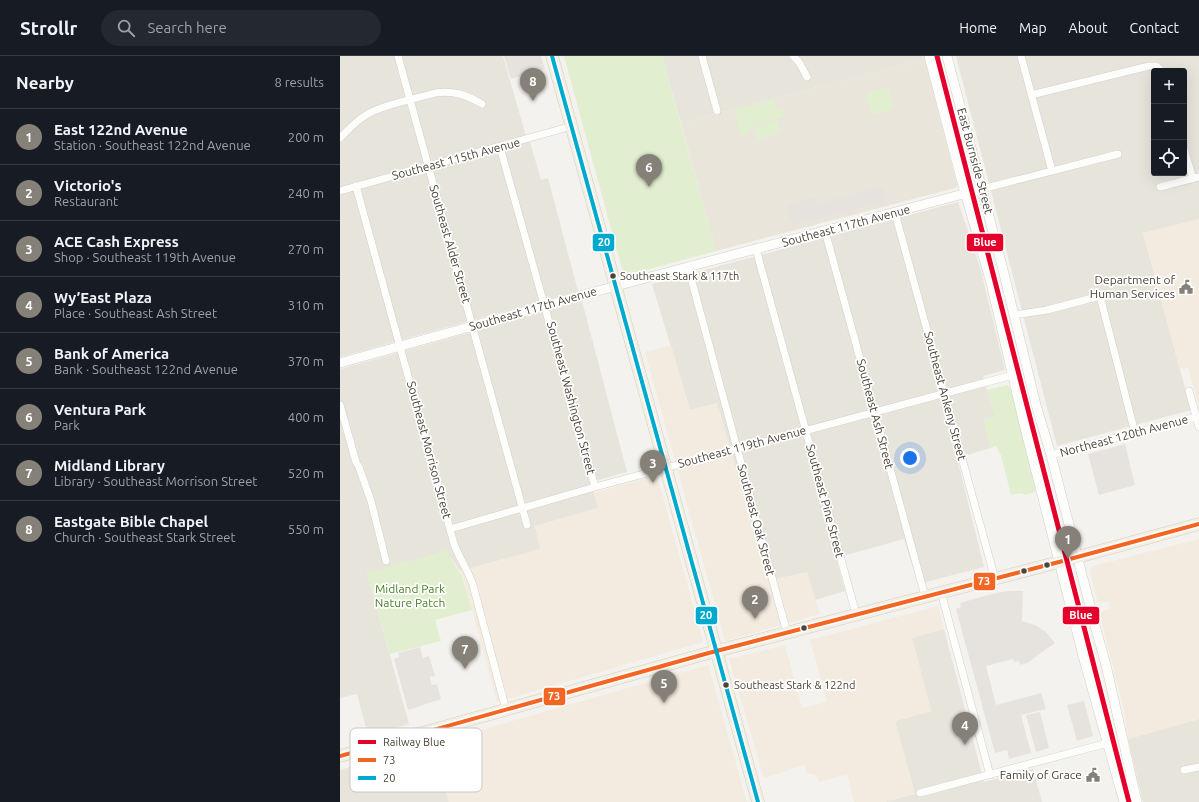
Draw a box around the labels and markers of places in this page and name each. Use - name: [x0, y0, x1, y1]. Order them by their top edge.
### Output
- pin: 8: [520, 68, 546, 101]
- pin: 6: [636, 154, 662, 187]
- place label: Southeast Stark & 117th: [620, 270, 739, 282]
- marker: Southeast Stark & 117th: [608, 271, 618, 281]
- place label: Department of Human Services: [1090, 273, 1175, 300]
- public building icon: Department of Human Services: [1178, 279, 1194, 295]
- pin: 3: [640, 450, 666, 483]
- pin: 1: [1055, 526, 1081, 559]
- unlabelled marker: [1042, 560, 1052, 570]
- unlabelled marker: [1019, 566, 1029, 576]
- pin: 2: [742, 586, 768, 619]
- unlabelled marker: [799, 623, 809, 633]
- pin: 7: [452, 636, 478, 669]
- pin: 5: [651, 670, 677, 703]
- place label: Southeast Stark & 122nd: [734, 679, 855, 691]
- marker: Southeast Stark & 122nd: [721, 680, 731, 690]
- pin: 4: [952, 712, 978, 745]
- public building icon: Family of Grace: [1085, 767, 1101, 783]
- place label: Family of Grace: [1000, 768, 1082, 781]

